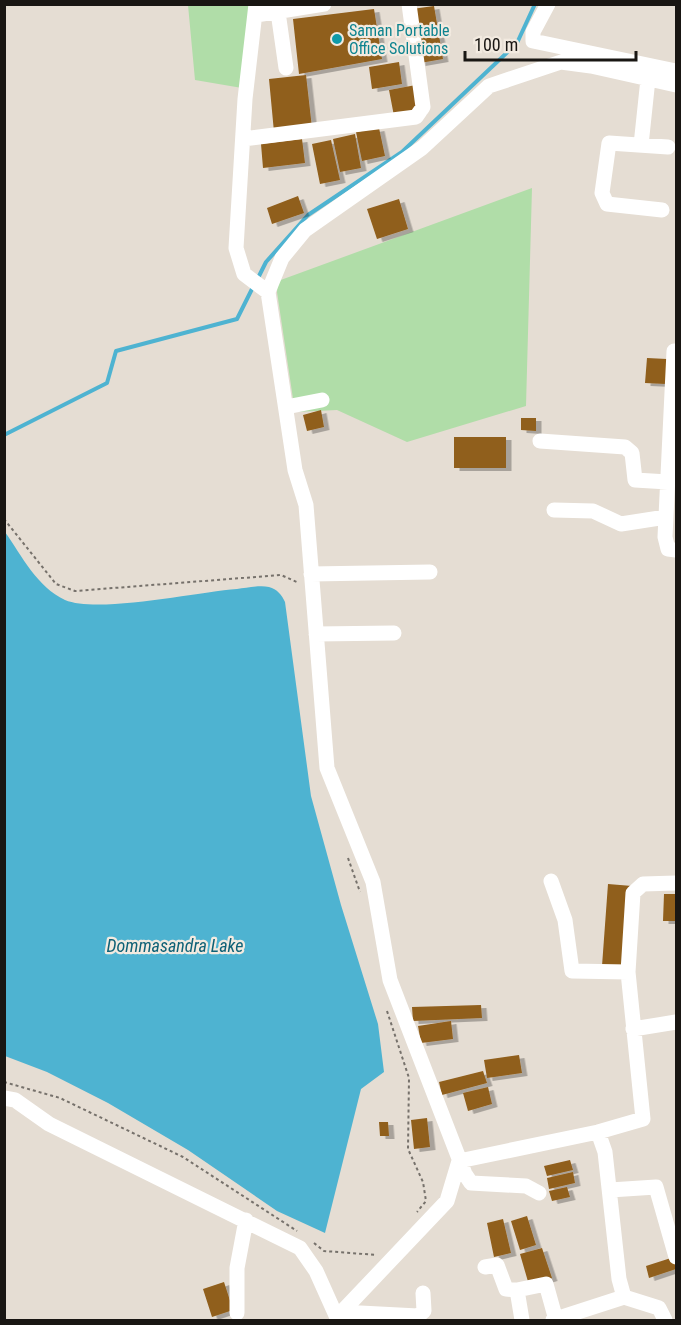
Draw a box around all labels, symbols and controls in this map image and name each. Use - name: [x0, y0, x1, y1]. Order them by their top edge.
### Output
- place label: Saman Portable Office Solutions: [349, 21, 450, 58]
- scale bar: [465, 24, 636, 62]
- marker: Saman Portable Office Solutions: [330, 32, 344, 46]
- text: 100 m: [474, 34, 518, 55]
- water label: Dommasandra Lake: [107, 935, 243, 956]

